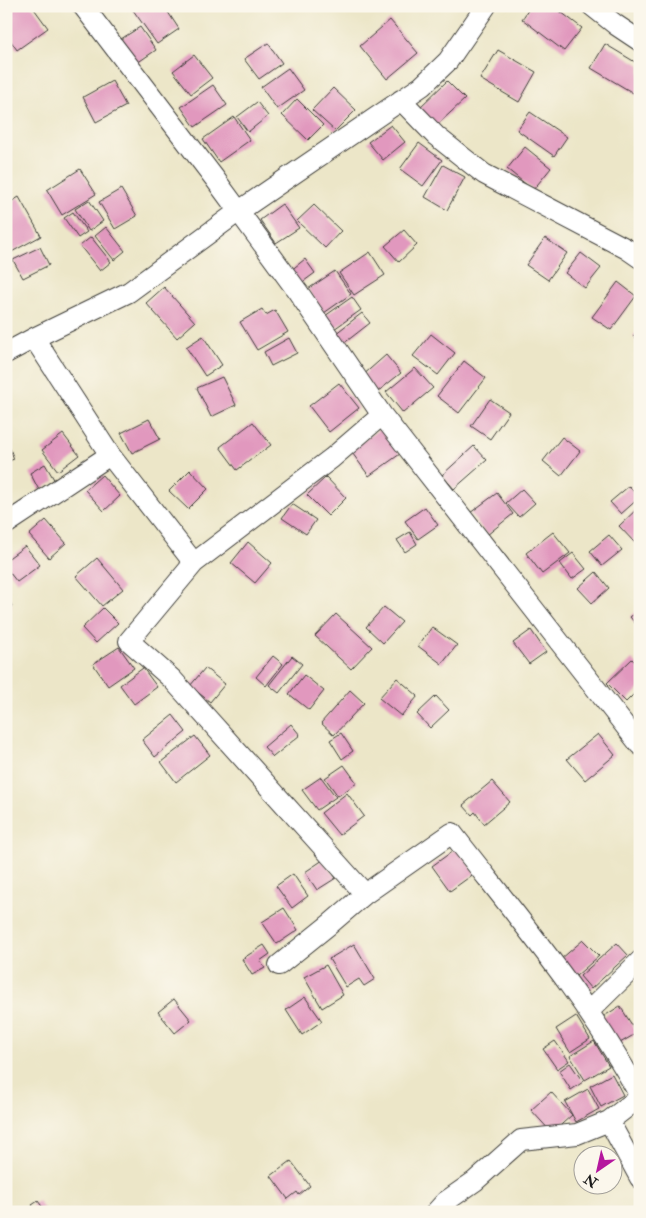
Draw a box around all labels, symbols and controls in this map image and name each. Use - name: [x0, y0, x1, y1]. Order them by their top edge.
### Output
- north arrow: [574, 1146, 624, 1196]
- text: N: [581, 1170, 602, 1191]

